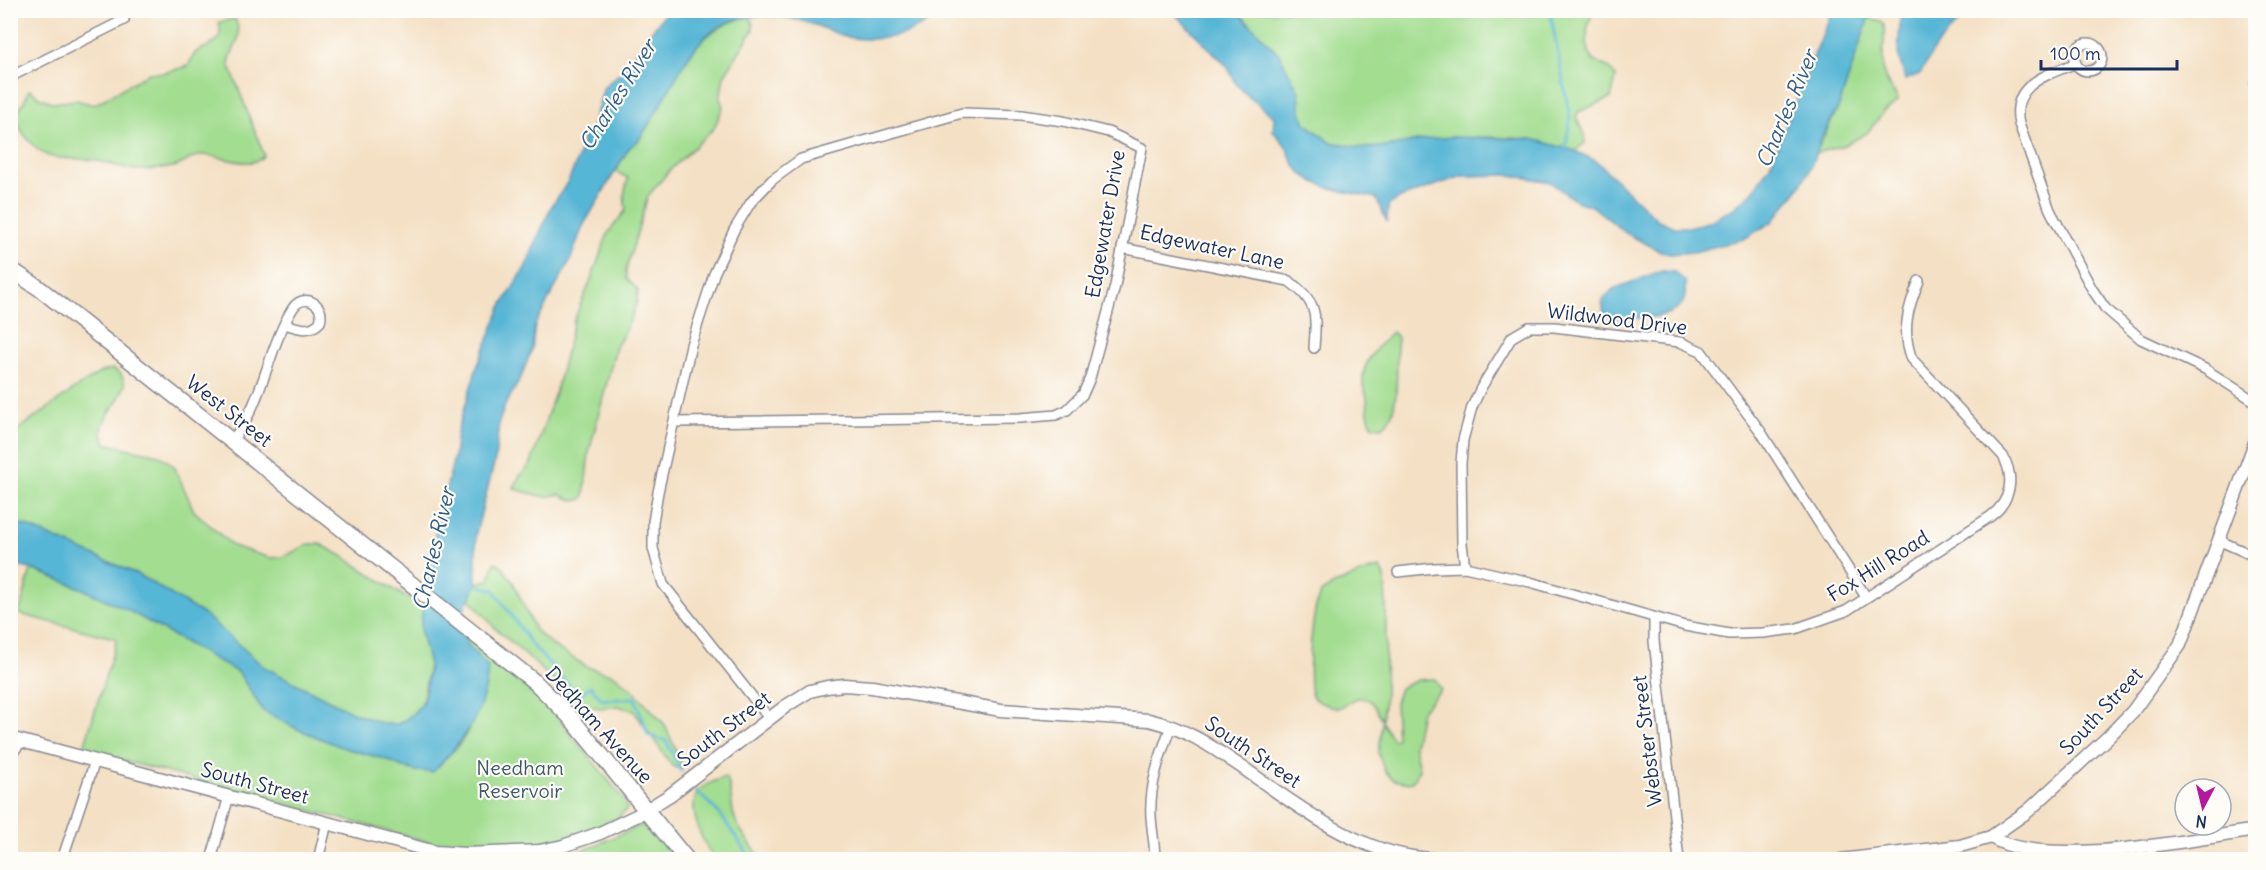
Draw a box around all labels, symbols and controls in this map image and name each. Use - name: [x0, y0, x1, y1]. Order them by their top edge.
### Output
- water label: Charles River: [573, 32, 663, 155]
- scale bar: [2041, 33, 2178, 71]
- text: 100 m: [2050, 42, 2101, 65]
- water label: Charles River: [1750, 44, 1824, 172]
- street label: Edgewater Drive: [1079, 148, 1130, 300]
- street label: Edgewater Lane: [1138, 219, 1287, 274]
- street label: Wildwood Drive: [1546, 298, 1689, 339]
- street label: West Street: [181, 369, 277, 452]
- water label: Charles River: [406, 482, 461, 613]
- street label: Fox Hill Road: [1822, 524, 1934, 607]
- street label: Dedham Avenue: [540, 661, 659, 788]
- street label: South Street: [2054, 662, 2148, 760]
- street label: Webster Street: [1626, 674, 1667, 808]
- street label: South Street: [672, 685, 776, 772]
- street label: South Street: [1200, 710, 1306, 793]
- park label: Needham Reservoir: [476, 755, 564, 803]
- street label: South Street: [199, 756, 312, 809]
- north arrow: [2173, 777, 2233, 837]
- text: N: [2194, 811, 2208, 832]

